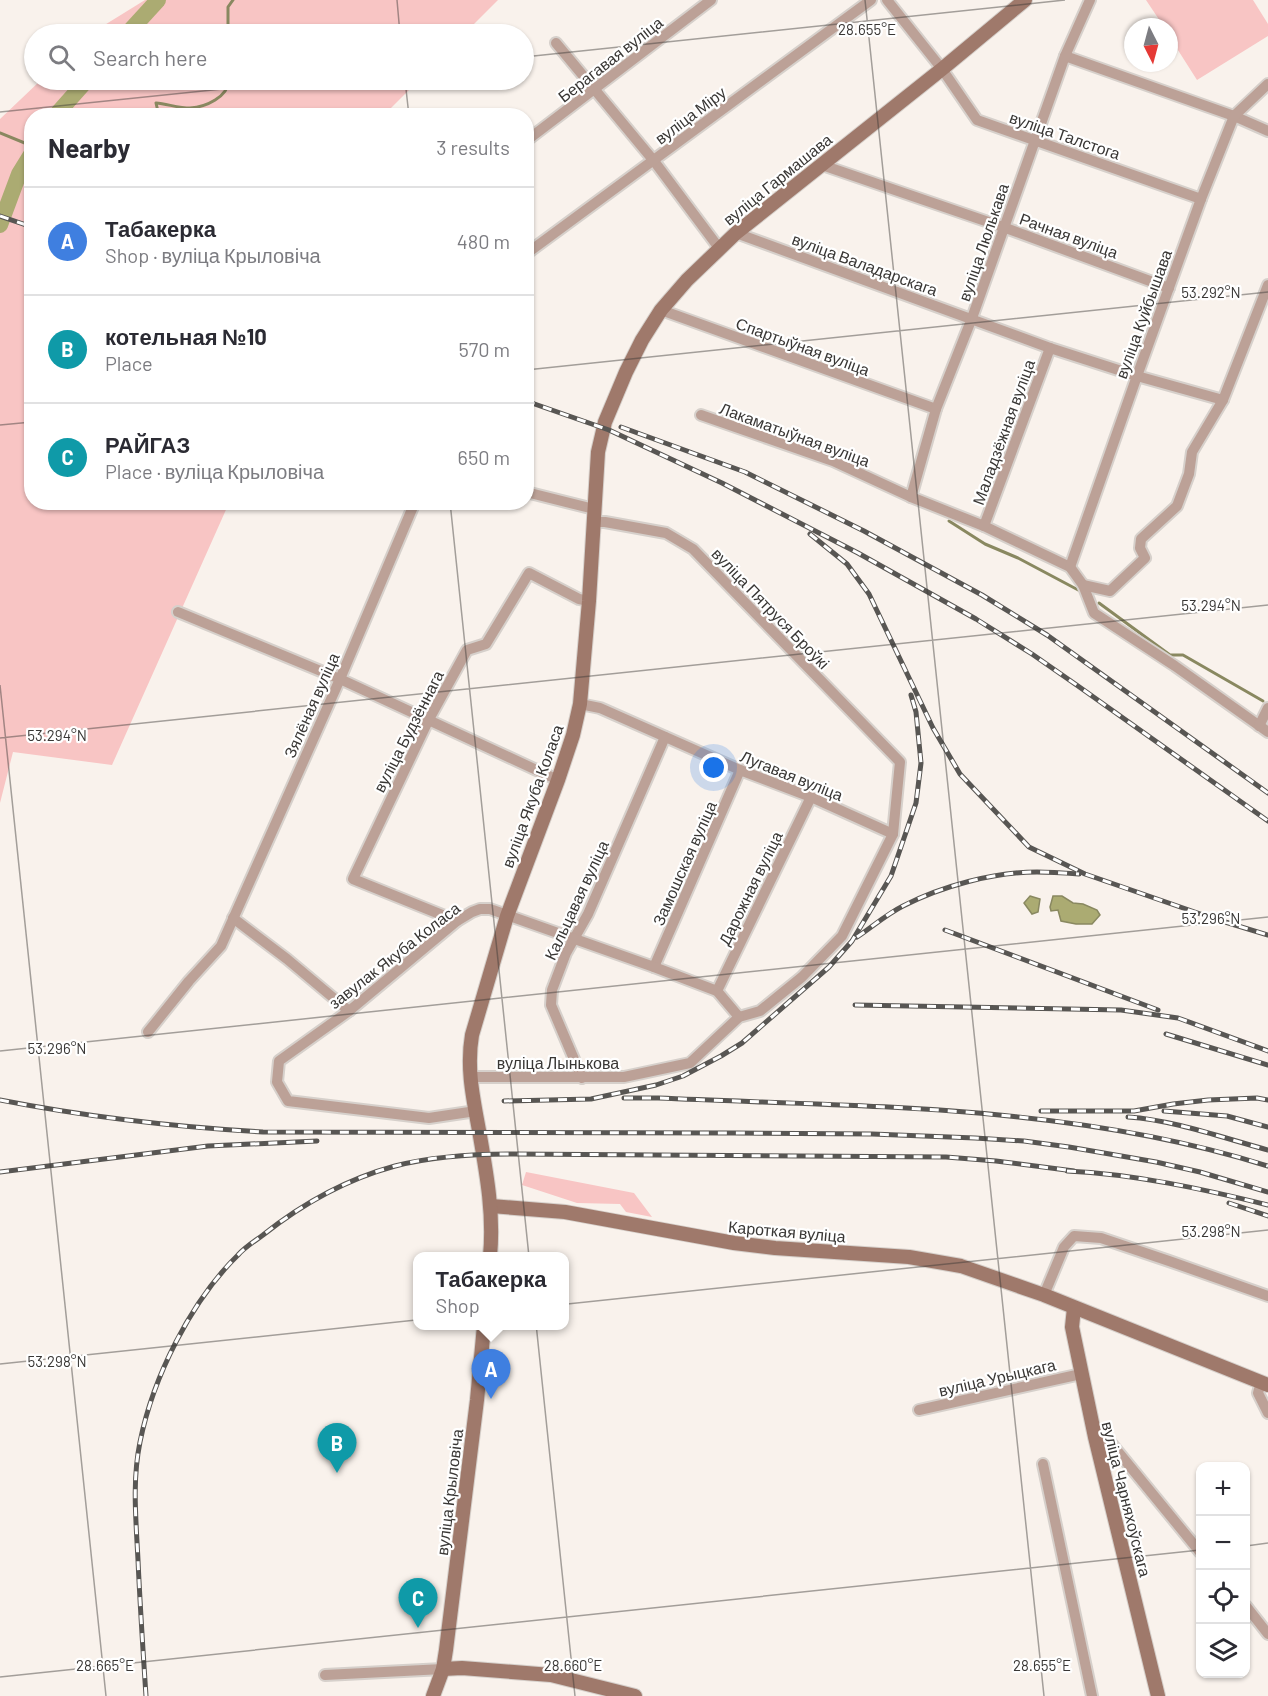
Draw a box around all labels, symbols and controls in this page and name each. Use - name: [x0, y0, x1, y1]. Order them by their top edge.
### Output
- street label: Берагавая вуліца: [554, 12, 666, 106]
- north arrow: [1124, 18, 1178, 72]
- text: 28.655°E: [838, 20, 896, 38]
- search box: [24, 24, 534, 90]
- icon: search: [45, 41, 78, 74]
- text: Search here: [93, 44, 207, 70]
- street label: вуліца Міру: [651, 82, 729, 148]
- street label: вуліца Талстога: [1007, 107, 1123, 163]
- street label: вуліца Гармашава: [719, 129, 835, 229]
- text: Nearby: [48, 132, 130, 163]
- text: 3 results: [436, 135, 510, 159]
- street label: вуліца Люлькава: [954, 181, 1012, 303]
- street label: Рачная вуліца: [1017, 208, 1121, 262]
- text: Табакерка: [105, 215, 216, 241]
- text: A: [61, 229, 74, 253]
- text: 480 m: [457, 229, 510, 253]
- street label: вуліца Валадарскага: [790, 229, 940, 299]
- text: Shop · вуліца Крыловіча: [105, 243, 321, 267]
- street label: вуліца Куйбышава: [1111, 247, 1175, 381]
- text: 53.292°N: [1181, 283, 1241, 301]
- street label: Спартыўная вуліца: [734, 313, 873, 379]
- text: котельная №10: [105, 323, 267, 349]
- text: B: [61, 337, 74, 361]
- text: 570 m: [458, 337, 510, 361]
- text: Place: [105, 351, 153, 375]
- street label: Маладзёжная вуліца: [968, 357, 1038, 507]
- street label: Лакаматыўная вуліца: [717, 398, 873, 470]
- text: РАЙГАЗ: [105, 431, 190, 457]
- text: C: [61, 445, 74, 469]
- text: 650 m: [458, 445, 510, 469]
- text: Place · вуліца Крыловіча: [105, 459, 324, 483]
- street label: вуліца Пятруся Броўкі: [708, 544, 834, 672]
- text: 53.294°N: [1181, 596, 1241, 614]
- street label: Зялёная вуліца: [279, 649, 343, 760]
- street label: вуліца Будзённага: [369, 667, 447, 795]
- street label: вуліца Якуба Коласа: [497, 722, 567, 870]
- text: 53.294°N: [27, 726, 87, 744]
- street label: Лугавая вуліца: [738, 746, 846, 804]
- your location: [699, 753, 728, 782]
- street label: Замошская вуліца: [648, 798, 720, 928]
- street label: Дарожная вуліца: [714, 828, 786, 948]
- street label: Кальцавая вуліца: [540, 837, 612, 963]
- street label: завулак Якуба Коласа: [325, 898, 463, 1012]
- text: 53.296°N: [1181, 909, 1241, 927]
- text: 53.296°N: [27, 1039, 87, 1057]
- street label: вуліца Лынькова: [497, 1053, 619, 1072]
- street label: Кароткая вуліца: [727, 1216, 847, 1246]
- text: 53.298°N: [1181, 1222, 1241, 1240]
- popup: [413, 1252, 569, 1330]
- text: Табакерка: [436, 1265, 546, 1291]
- text: Shop: [436, 1293, 480, 1317]
- pin: A: [472, 1350, 510, 1399]
- text: 53.298°N: [27, 1352, 87, 1370]
- street label: вуліца Урыцкага: [937, 1354, 1057, 1400]
- street label: вуліца Чарняхоўскага: [1099, 1419, 1156, 1579]
- pin: B: [318, 1424, 356, 1473]
- street label: вуліца Крыловіча: [432, 1428, 466, 1556]
- map controls: [1196, 1462, 1250, 1678]
- button: +: [1196, 1462, 1250, 1516]
- button: −: [1196, 1516, 1250, 1570]
- button: locate: [1196, 1570, 1250, 1624]
- pin: C: [398, 1578, 438, 1628]
- button: layers: [1196, 1624, 1250, 1678]
- text: 28.665°E: [76, 1656, 134, 1674]
- text: 28.660°E: [544, 1656, 602, 1674]
- text: 28.655°E: [1013, 1656, 1071, 1674]

